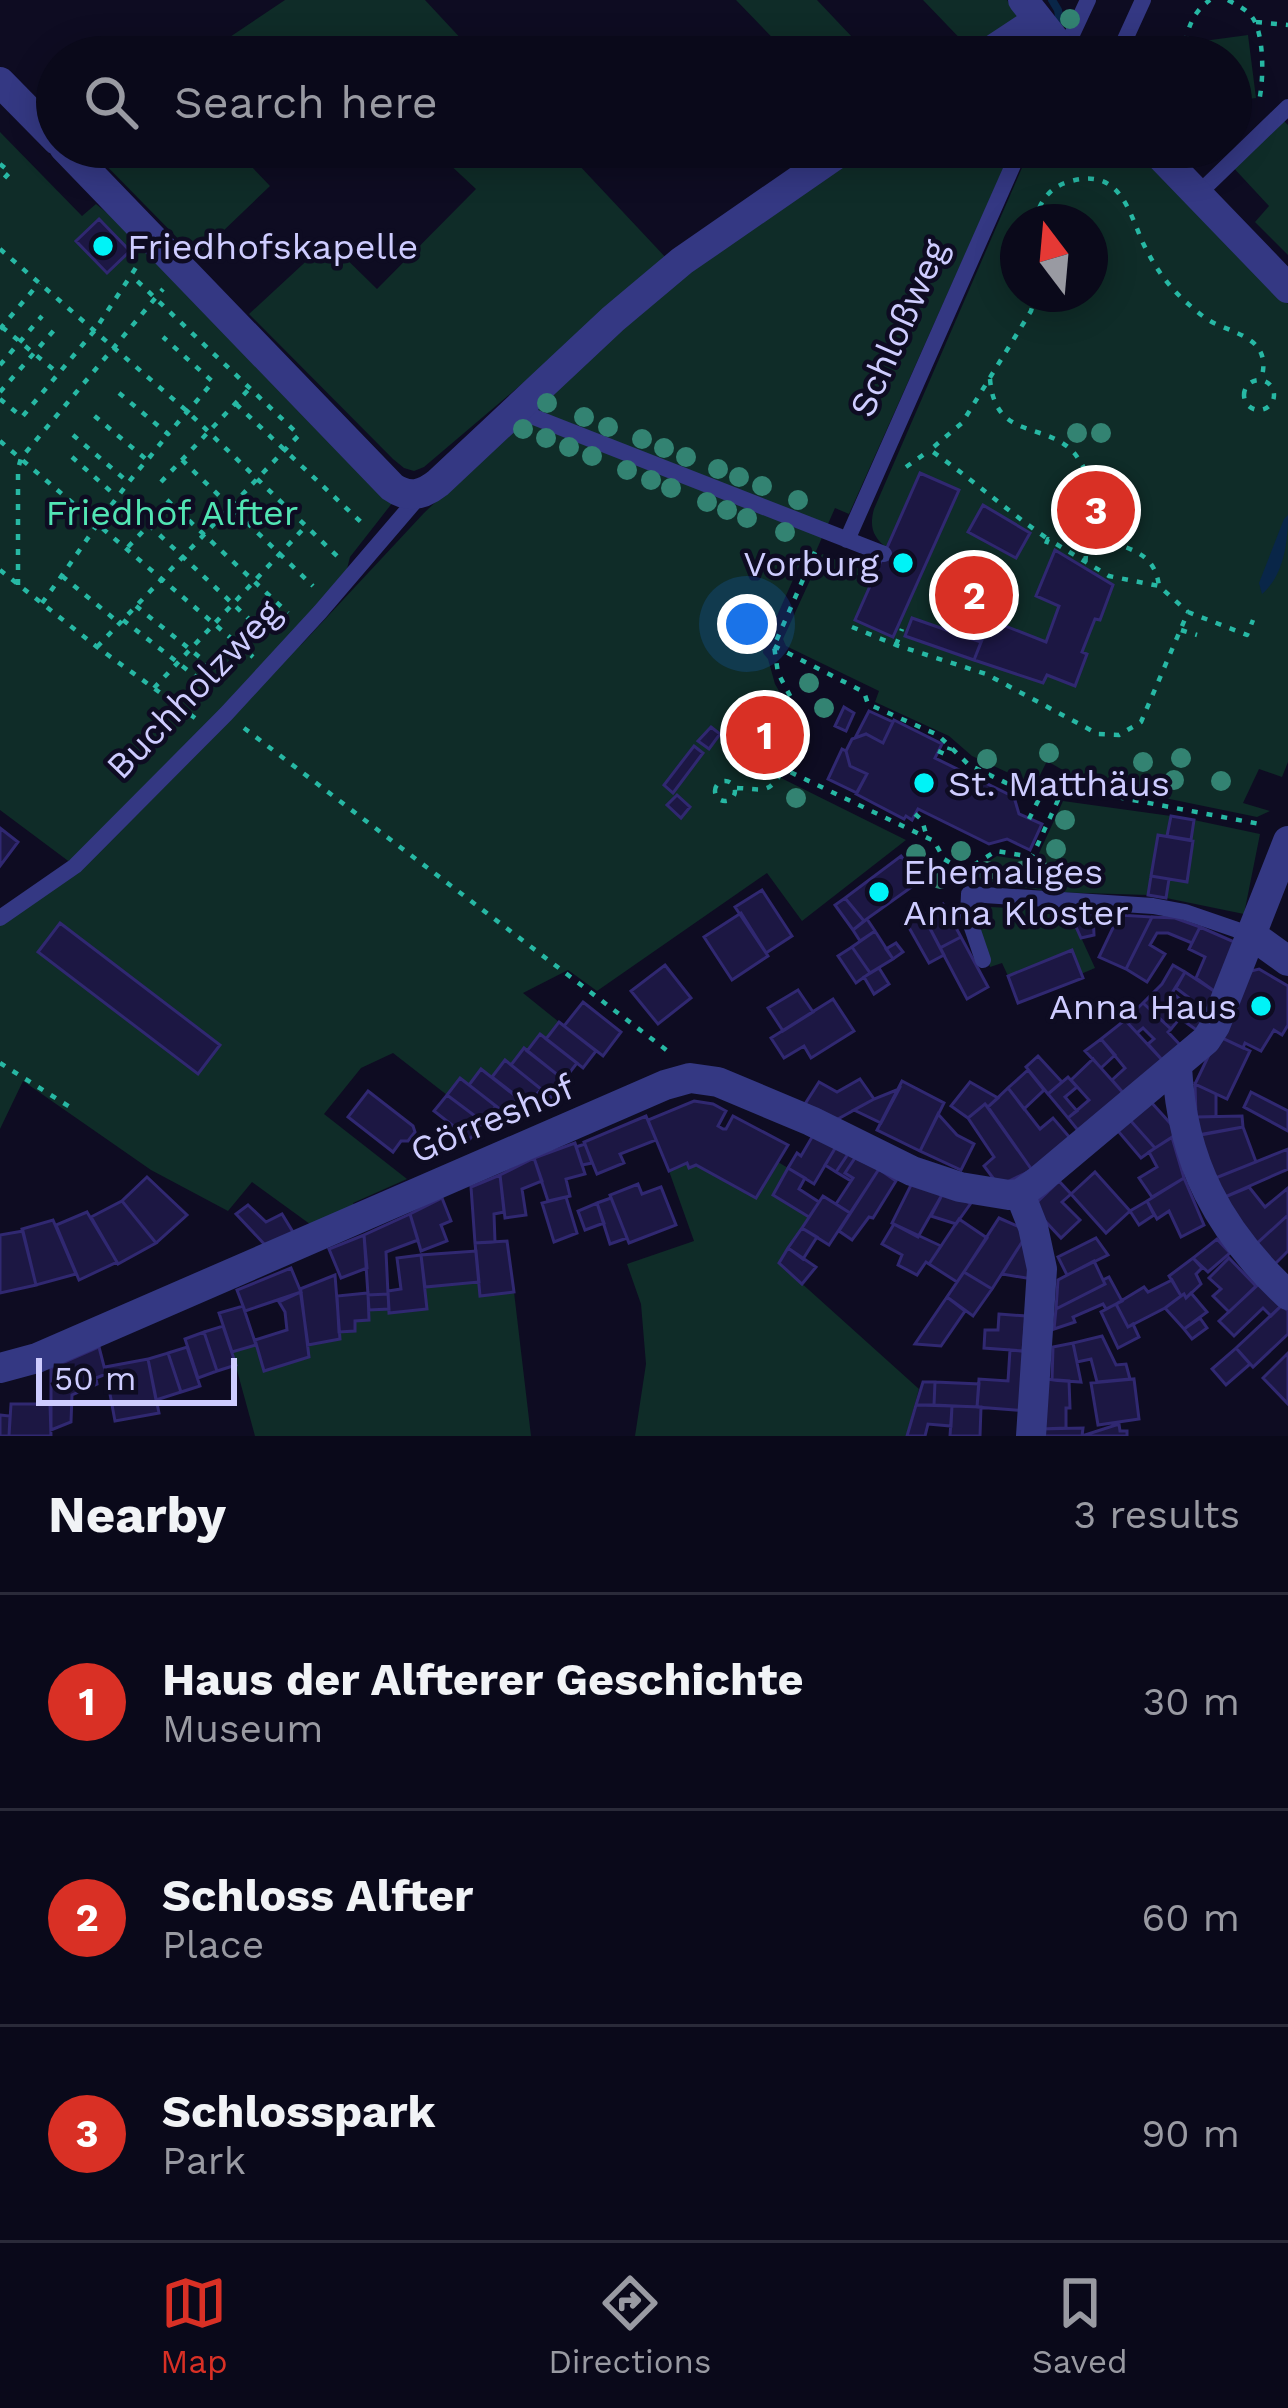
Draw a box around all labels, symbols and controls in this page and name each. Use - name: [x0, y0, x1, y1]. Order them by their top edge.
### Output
- search box: [36, 36, 1252, 168]
- icon: search: [78, 69, 144, 135]
- text: Search here: [174, 76, 438, 129]
- north arrow: [1000, 204, 1108, 312]
- place label: Friedhofskapelle: [127, 226, 418, 268]
- marker: Friedhofskapelle: [90, 233, 116, 259]
- street label: Schloßweg: [841, 233, 957, 423]
- pin: 3: [1057, 465, 1135, 555]
- park label: Friedhof Alfter: [46, 492, 298, 534]
- place label: Vorburg: [743, 543, 880, 585]
- marker: Vorburg: [890, 550, 916, 576]
- pin: 2: [935, 550, 1013, 640]
- street label: Buchholzweg: [98, 591, 290, 788]
- your location: [717, 594, 777, 654]
- pin: 1: [726, 690, 804, 780]
- place label: St. Matthäus: [948, 763, 1170, 805]
- marker: St. Matthäus: [911, 770, 937, 796]
- place label: Ehemaliges Anna Kloster: [903, 851, 1129, 934]
- marker: Ehemaliges Anna Kloster: [866, 879, 892, 905]
- place label: Anna Haus: [1049, 986, 1237, 1028]
- marker: Anna Haus: [1248, 993, 1274, 1019]
- street label: Görreshof: [404, 1066, 581, 1172]
- scale bar: [36, 1352, 237, 1405]
- text: 50 m: [54, 1359, 136, 1398]
- text: Nearby: [48, 1485, 226, 1544]
- text: 3 results: [1074, 1492, 1240, 1537]
- text: Haus der Alfterer Geschichte: [162, 1653, 803, 1706]
- text: 1: [79, 1679, 95, 1724]
- text: 30 m: [1143, 1679, 1240, 1724]
- text: Museum: [162, 1706, 323, 1751]
- text: Schloss Alfter: [162, 1869, 473, 1922]
- text: 2: [75, 1895, 99, 1940]
- text: 60 m: [1142, 1895, 1240, 1940]
- text: Place: [162, 1922, 264, 1967]
- text: Schlosspark: [162, 2085, 435, 2138]
- text: 3: [75, 2111, 99, 2156]
- text: 90 m: [1141, 2111, 1240, 2156]
- text: Park: [162, 2138, 246, 2183]
- tab: Map: [160, 2270, 228, 2381]
- tab: Directions: [548, 2270, 711, 2381]
- tab: Saved: [1032, 2270, 1128, 2381]

